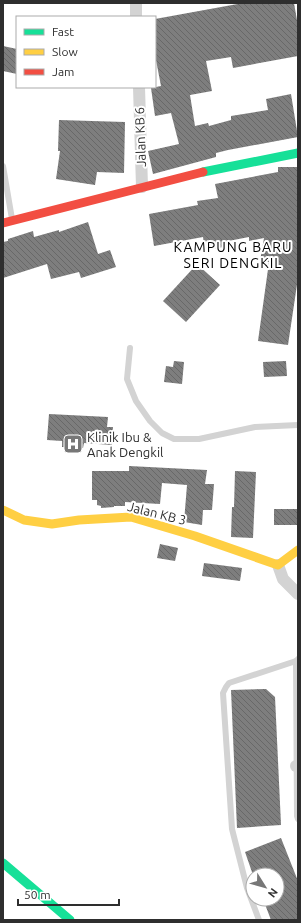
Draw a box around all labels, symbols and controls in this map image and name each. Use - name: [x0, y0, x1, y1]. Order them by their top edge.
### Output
- legend: [16, 16, 156, 88]
- text: Fast: [52, 25, 74, 38]
- text: Slow: [52, 45, 78, 58]
- text: Jam: [52, 65, 74, 78]
- street label: Jalan KB 6: [132, 107, 148, 167]
- district label: KAMPUNG BARU SERI DENGKIL: [174, 239, 292, 271]
- place label: Klinik Ibu & Anak Dengkil: [87, 430, 164, 459]
- hospital icon: Klinik Ibu & Anak Dengkil: [62, 433, 84, 455]
- street label: Jalan KB 3: [126, 499, 188, 527]
- north arrow: [245, 867, 285, 907]
- scale bar: [18, 881, 119, 907]
- text: N: [266, 886, 280, 900]
- text: 50 m: [24, 888, 51, 901]

